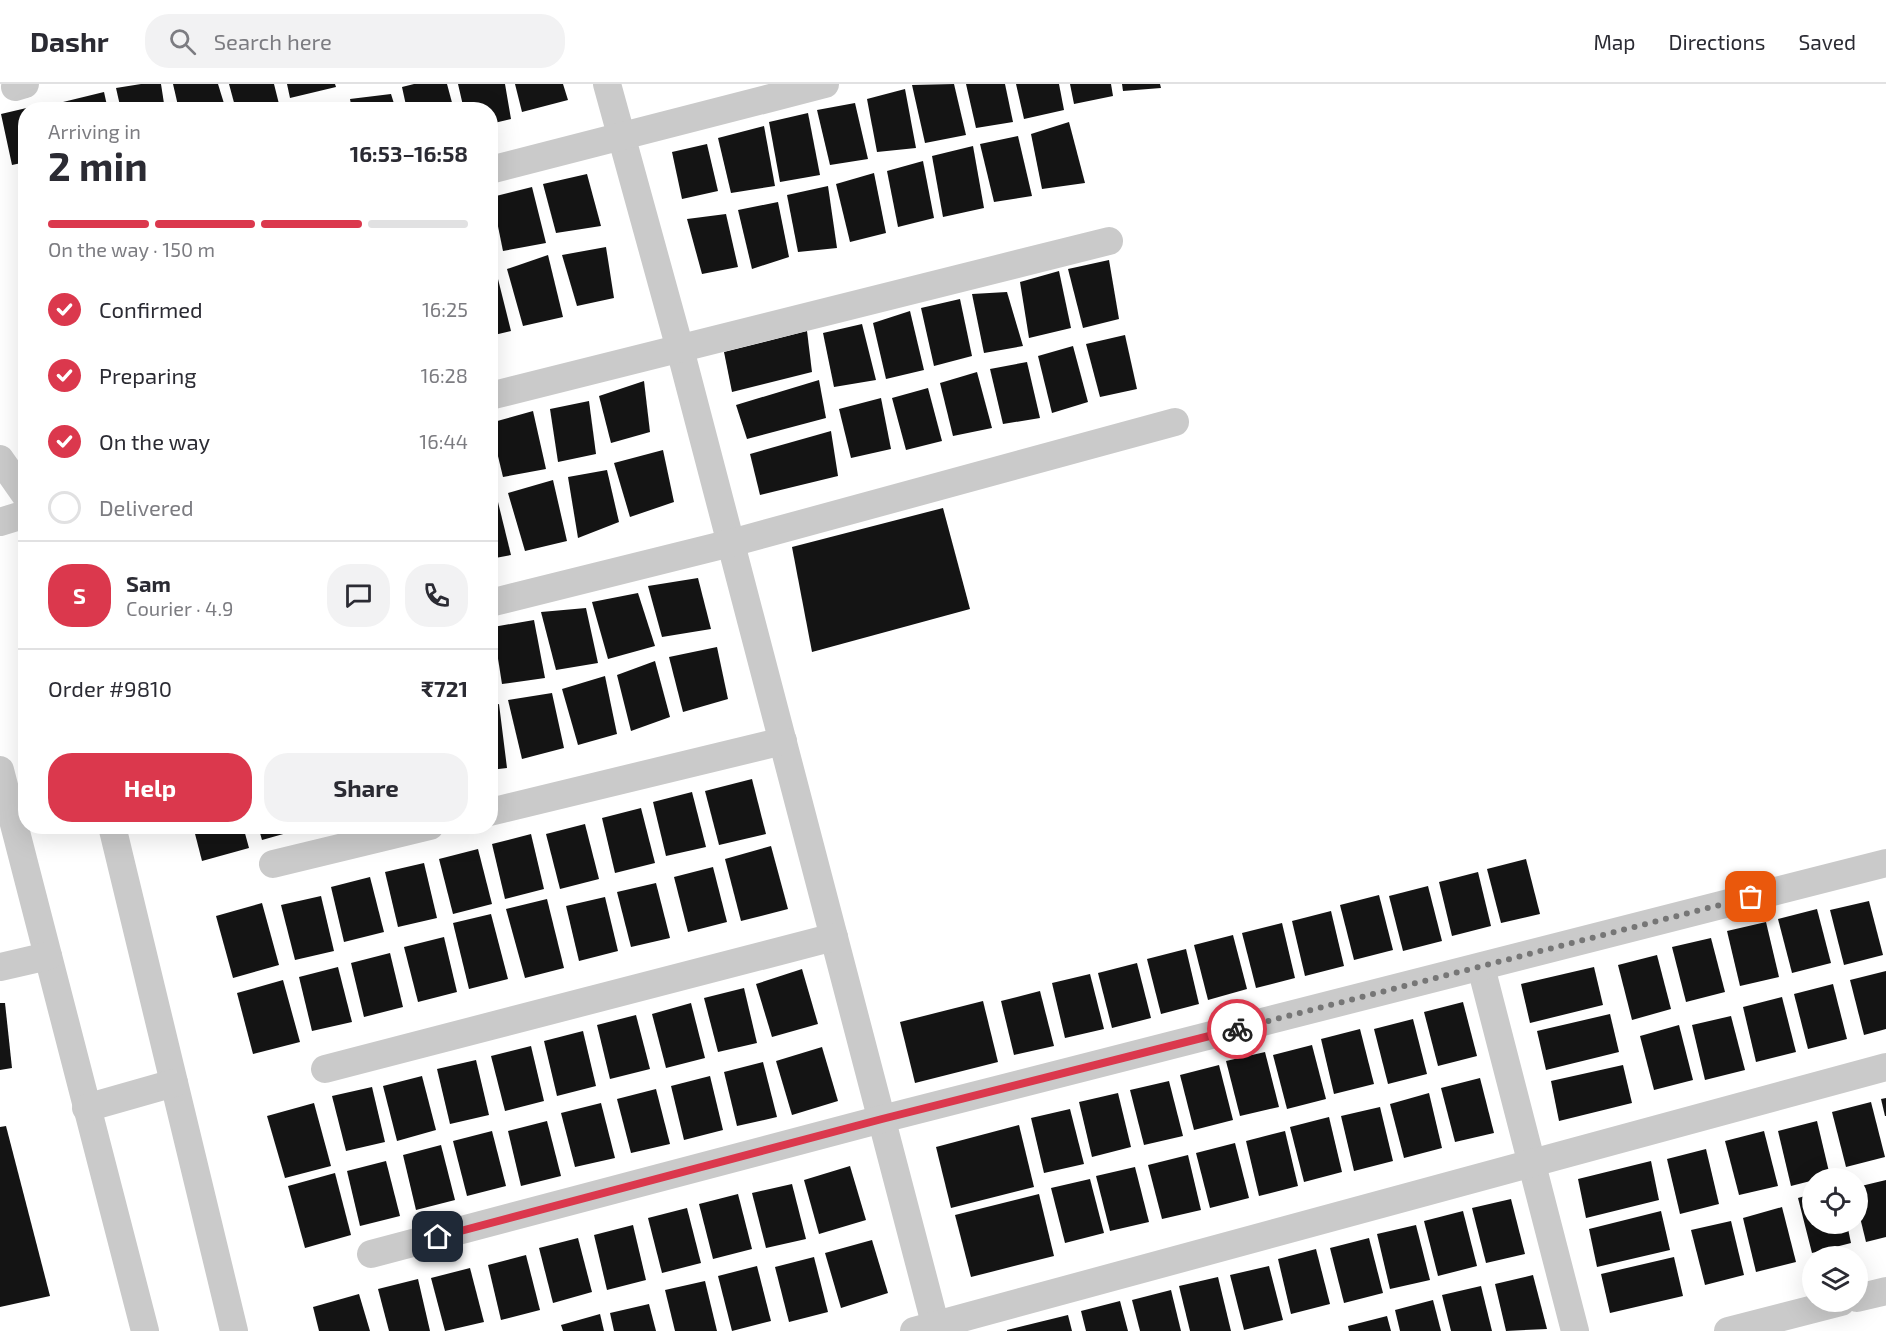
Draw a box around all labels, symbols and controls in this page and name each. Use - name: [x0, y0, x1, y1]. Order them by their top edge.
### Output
- search box: [145, 14, 565, 68]
- text: Dashr: [30, 24, 109, 58]
- icon: search: [166, 25, 199, 58]
- text: Search here: [214, 28, 332, 54]
- text: Map: [1593, 29, 1636, 54]
- text: Directions: [1669, 29, 1765, 54]
- text: Saved: [1798, 29, 1856, 54]
- text: Arriving in: [48, 119, 141, 143]
- text: 16:53–16:58: [350, 140, 468, 166]
- text: 2 min: [48, 142, 148, 189]
- text: On the way · 150 m: [48, 237, 215, 261]
- icon: check: [48, 293, 81, 326]
- text: Confirmed: [99, 296, 203, 322]
- text: 16:25: [422, 297, 468, 321]
- icon: check: [48, 359, 81, 392]
- text: Preparing: [99, 362, 197, 388]
- text: 16:28: [421, 363, 468, 387]
- icon: check: [48, 425, 81, 458]
- text: On the way: [99, 428, 210, 454]
- text: 16:44: [419, 429, 468, 453]
- text: Delivered: [99, 494, 194, 520]
- button: chat: [327, 564, 390, 627]
- button: phone: [405, 564, 468, 627]
- text: Sam: [126, 570, 171, 596]
- text: S: [73, 582, 86, 608]
- text: Courier · 4.9: [126, 596, 233, 620]
- text: Order #9810: [48, 675, 172, 701]
- text: ₹721: [421, 675, 468, 701]
- button: Help: [48, 753, 252, 822]
- button: Share: [264, 753, 468, 822]
- pin: [1725, 871, 1776, 922]
- icon: bag: [1734, 880, 1767, 913]
- courier: [1207, 999, 1267, 1059]
- icon: bike: [1221, 1013, 1254, 1046]
- map controls: [1802, 1168, 1868, 1312]
- button: locate: [1802, 1168, 1868, 1234]
- pin: [412, 1211, 463, 1262]
- icon: home: [421, 1220, 454, 1253]
- button: layers: [1802, 1246, 1868, 1312]

